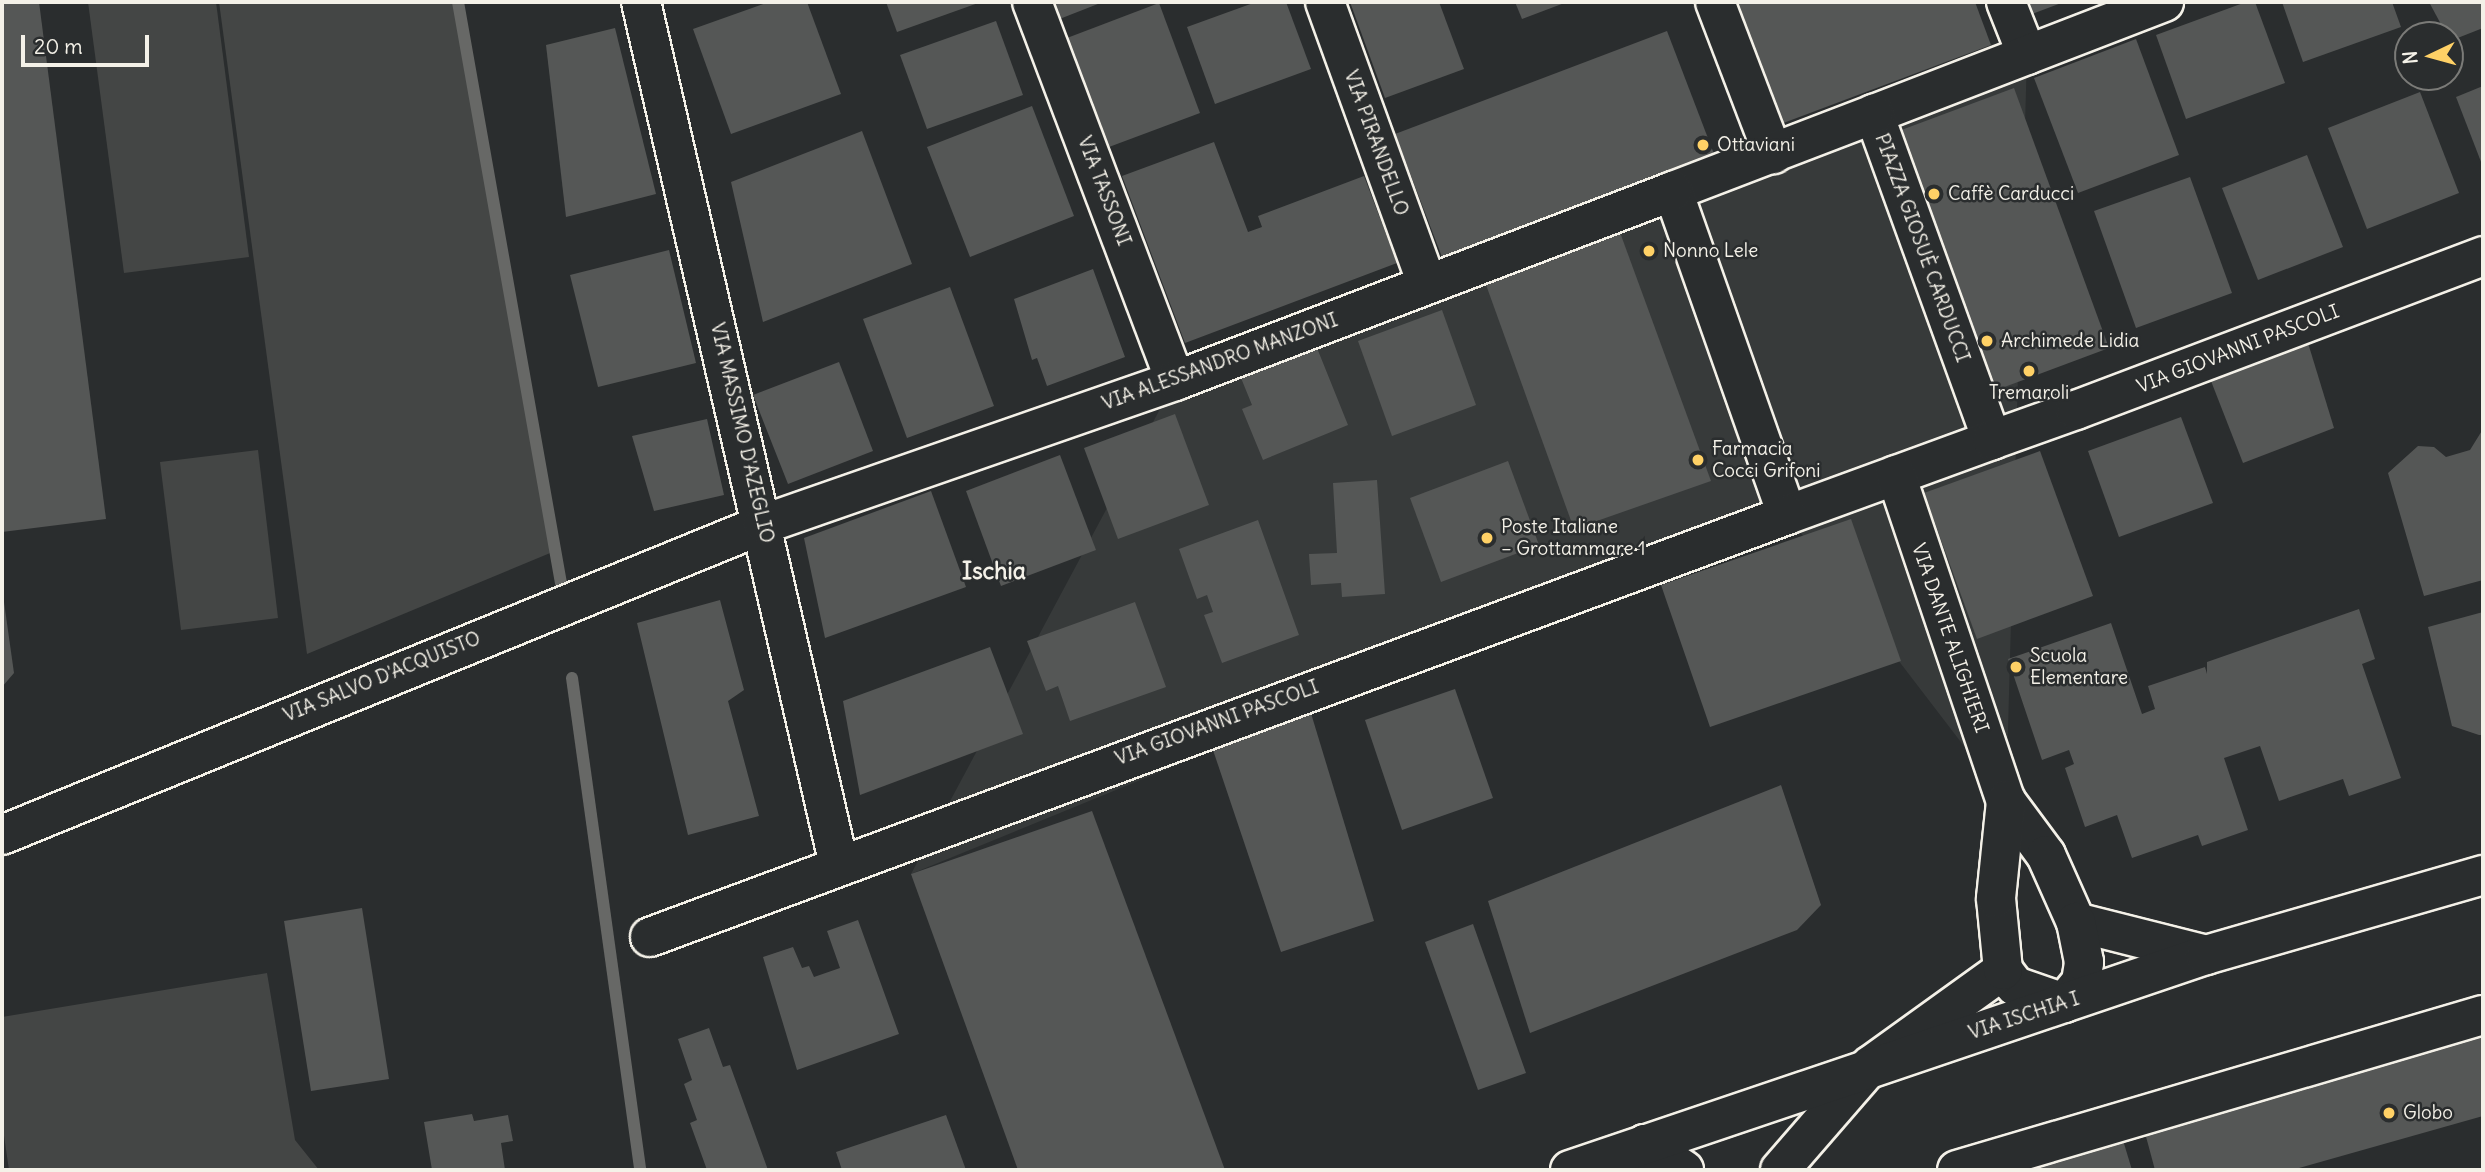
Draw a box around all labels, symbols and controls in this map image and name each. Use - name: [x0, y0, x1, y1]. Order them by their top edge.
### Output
- scale bar: [24, 21, 152, 65]
- north arrow: [2394, 21, 2464, 91]
- text: 20 m: [34, 33, 83, 60]
- text: N: [2398, 50, 2423, 65]
- street label: VIA PIRANDELLO: [1339, 67, 1413, 219]
- street label: PIAZZA GIOSUÈ CARDUCCI: [1870, 130, 1974, 366]
- street label: VIA TASSONI: [1073, 133, 1135, 249]
- place label: Ottaviani: [1717, 134, 1795, 156]
- marker: Ottaviani: [1695, 137, 1711, 153]
- place label: Caffè Carducci: [1948, 183, 2074, 205]
- marker: Caffè Carducci: [1926, 186, 1942, 202]
- place label: Nonno Lele: [1663, 240, 1758, 262]
- marker: Nonno Lele: [1641, 243, 1657, 259]
- street label: VIA GIOVANNI PASCOLI: [2134, 300, 2342, 398]
- street label: VIA ALESSANDRO MANZONI: [1099, 309, 1341, 415]
- street label: VIA MASSIMO D'AZEGLIO: [706, 321, 778, 545]
- place label: Archimede Lidia: [2001, 330, 2139, 352]
- marker: Archimede Lidia: [1979, 333, 1995, 349]
- marker: Tremaroli: [2021, 363, 2037, 379]
- place label: Tremaroli: [1989, 382, 2069, 404]
- place label: Farmacia Cocci Grifoni: [1712, 438, 1821, 482]
- marker: Farmacia Cocci Grifoni: [1690, 452, 1706, 468]
- place label: Poste Italiane – Grottammare 1: [1501, 516, 1645, 560]
- marker: Poste Italiane – Grottammare 1: [1479, 530, 1495, 546]
- street label: VIA DANTE ALIGHIERI: [1907, 540, 1993, 736]
- district label: Ischia: [962, 557, 1026, 585]
- street label: VIA SALVO D'ACQUISTO: [280, 627, 484, 727]
- place label: Scuola Elementare: [2030, 645, 2128, 689]
- marker: Scuola Elementare: [2008, 659, 2024, 675]
- street label: VIA GIOVANNI PASCOLI: [1112, 676, 1322, 770]
- street label: VIA ISCHIA I: [1966, 987, 2082, 1045]
- place label: Globo: [2403, 1102, 2453, 1124]
- marker: Globo: [2381, 1105, 2397, 1121]

